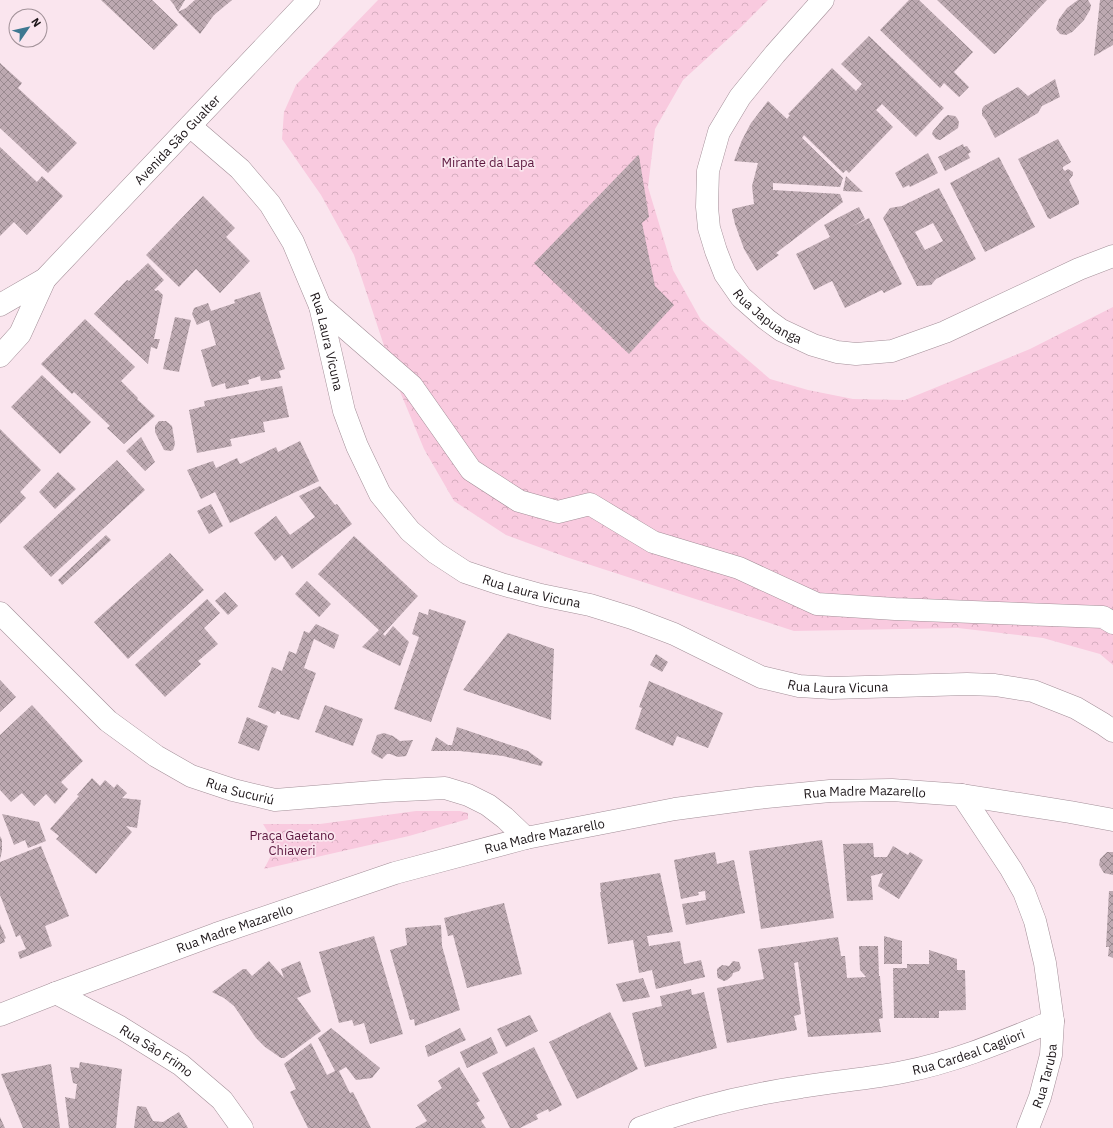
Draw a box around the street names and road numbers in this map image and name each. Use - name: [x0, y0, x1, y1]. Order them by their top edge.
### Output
- street label: Avenida São Gualter: [131, 91, 224, 189]
- street label: Rua Japuanga: [729, 286, 805, 348]
- street label: Rua Laura Vicuna: [306, 290, 347, 392]
- street label: Rua Laura Vicuna: [480, 570, 582, 612]
- street label: Rua Laura Vicuna: [786, 676, 889, 697]
- street label: Rua Sucuriú: [204, 774, 276, 809]
- street label: Rua Madre Mazarello: [803, 782, 926, 802]
- street label: Rua Madre Mazarello: [483, 815, 606, 858]
- street label: Rua Madre Mazarello: [174, 900, 295, 957]
- street label: Rua São Frimo: [116, 1021, 197, 1081]
- street label: Rua Cardeal Cagliori: [911, 1025, 1027, 1079]
- street label: Rua Taruba: [1028, 1043, 1061, 1111]

